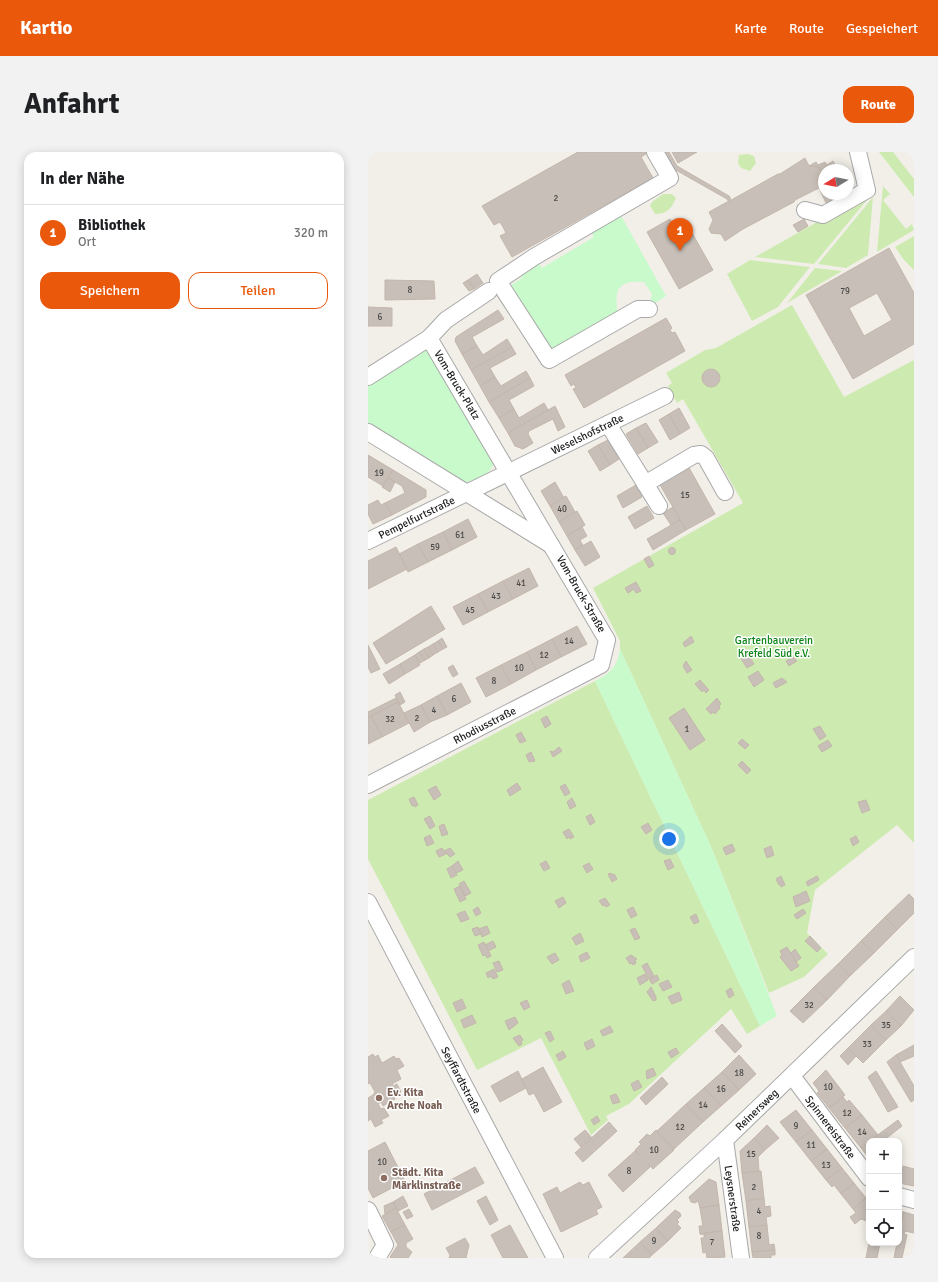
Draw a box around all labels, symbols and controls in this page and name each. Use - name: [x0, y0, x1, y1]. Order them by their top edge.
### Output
- text: Kartio: [20, 16, 73, 40]
- text: Karte: [734, 20, 767, 37]
- text: Route: [789, 20, 824, 37]
- text: Gespeichert: [846, 20, 918, 37]
- button: Route: [843, 86, 914, 123]
- text: Anfahrt: [24, 87, 120, 121]
- north arrow: [818, 164, 854, 200]
- text: In der Nähe: [40, 168, 125, 189]
- house number: 2: [554, 193, 559, 204]
- text: Bibliothek: [78, 216, 146, 234]
- pin: 1: [667, 218, 693, 251]
- text: 1: [49, 225, 57, 241]
- text: 320 m: [294, 225, 328, 241]
- text: Ort: [78, 234, 96, 250]
- button: Speichern: [40, 272, 180, 309]
- button: Teilen: [188, 272, 328, 309]
- house number: 8: [408, 285, 413, 296]
- house number: 79: [840, 286, 850, 297]
- house number: 6: [378, 312, 383, 323]
- street label: Vom-Bruck-Platz: [431, 348, 483, 422]
- street label: Weselshofstraße: [549, 411, 626, 457]
- house number: 19: [374, 468, 384, 479]
- house number: 15: [680, 490, 690, 501]
- street label: Pempelfurtstraße: [376, 493, 457, 541]
- house number: 40: [557, 504, 567, 515]
- house number: 61: [455, 530, 465, 541]
- house number: 59: [430, 542, 440, 553]
- street label: Vom-Bruck-Straße: [554, 553, 608, 635]
- house number: 41: [516, 578, 526, 589]
- house number: 43: [491, 591, 501, 602]
- house number: 45: [465, 605, 475, 616]
- park label: Gartenbauverein Krefeld Süd e.V.: [735, 634, 813, 660]
- house number: 14: [564, 636, 574, 647]
- house number: 12: [539, 650, 549, 661]
- house number: 10: [514, 663, 524, 674]
- house number: 8: [492, 676, 497, 687]
- house number: 6: [452, 694, 457, 705]
- street label: Rhodiusstraße: [451, 704, 518, 747]
- house number: 4: [432, 705, 437, 716]
- house number: 2: [415, 713, 420, 724]
- house number: 32: [385, 714, 395, 725]
- house number: 1: [685, 724, 690, 735]
- your location: [659, 829, 679, 849]
- house number: 32: [804, 1000, 814, 1011]
- house number: 35: [881, 1020, 891, 1031]
- house number: 33: [862, 1039, 872, 1050]
- street label: Seyffardtstraße: [439, 1044, 484, 1116]
- house number: 18: [734, 1068, 744, 1079]
- house number: 10: [823, 1082, 833, 1093]
- house number: 16: [716, 1084, 726, 1095]
- place label: Ev. Kita Arche Noah: [387, 1086, 442, 1112]
- street label: Reinersweg: [732, 1086, 781, 1133]
- marker: Ev. Kita Arche Noah: [374, 1093, 384, 1103]
- street label: Spinnereistraße: [803, 1093, 858, 1161]
- house number: 14: [698, 1100, 708, 1111]
- house number: 12: [842, 1108, 852, 1119]
- house number: 9: [794, 1121, 799, 1132]
- house number: 12: [675, 1122, 685, 1133]
- house number: 14: [857, 1127, 867, 1138]
- map controls: [866, 1138, 902, 1246]
- button: +: [866, 1138, 902, 1174]
- house number: 11: [806, 1140, 816, 1151]
- house number: 10: [649, 1145, 659, 1156]
- house number: 15: [746, 1149, 756, 1160]
- house number: 10: [377, 1157, 387, 1168]
- house number: 13: [821, 1160, 831, 1171]
- street label: Leysnerstraße: [722, 1164, 744, 1233]
- place label: Städt. Kita Märklinstraße: [392, 1166, 462, 1192]
- house number: 8: [627, 1166, 632, 1177]
- marker: Städt. Kita Märklinstraße: [379, 1173, 389, 1183]
- button: −: [866, 1174, 902, 1210]
- house number: 2: [752, 1182, 757, 1193]
- house number: 4: [757, 1206, 762, 1217]
- button: locate: [866, 1210, 902, 1246]
- house number: 8: [757, 1231, 762, 1242]
- house number: 9: [652, 1236, 657, 1247]
- house number: 7: [710, 1237, 715, 1248]

